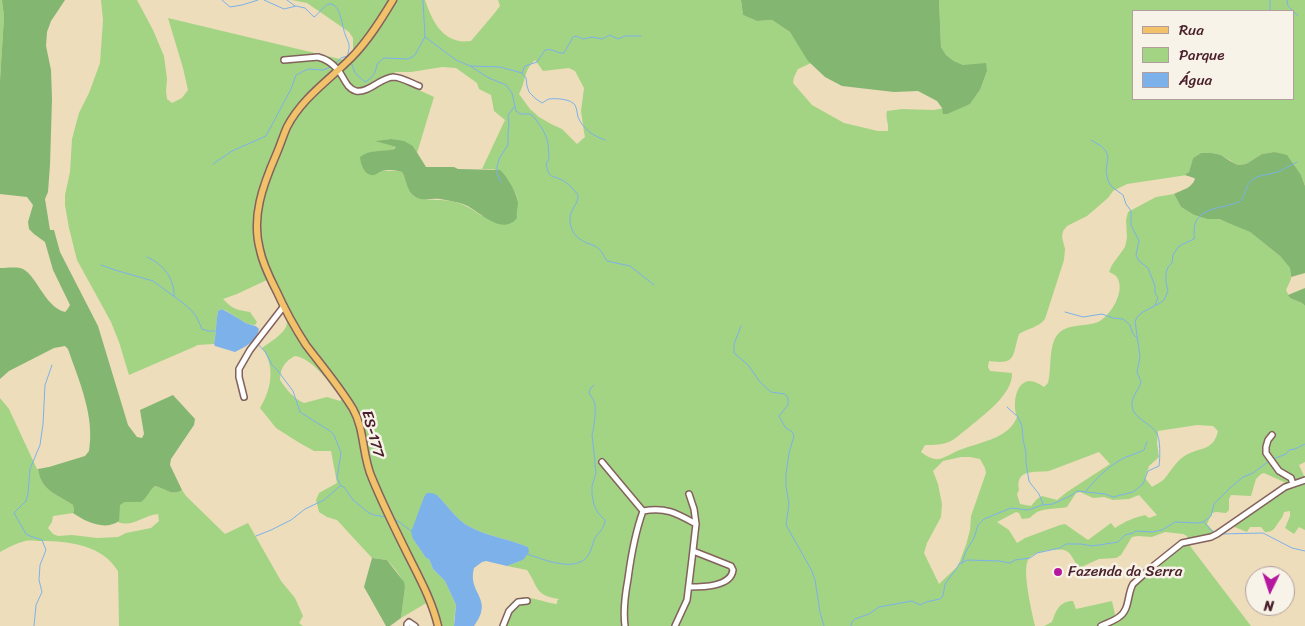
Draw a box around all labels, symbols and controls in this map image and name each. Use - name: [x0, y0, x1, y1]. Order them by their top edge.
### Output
- legend: [1132, 10, 1295, 100]
- text: Rua: [1179, 17, 1204, 43]
- text: Parque: [1179, 42, 1224, 68]
- text: Água: [1179, 67, 1212, 93]
- street label: ES-177: [357, 408, 387, 460]
- place label: Fazenda da Serra: [1068, 563, 1182, 581]
- marker: Fazenda da Serra: [1052, 566, 1064, 578]
- north arrow: [1245, 566, 1295, 616]
- text: N: [1263, 593, 1275, 618]

